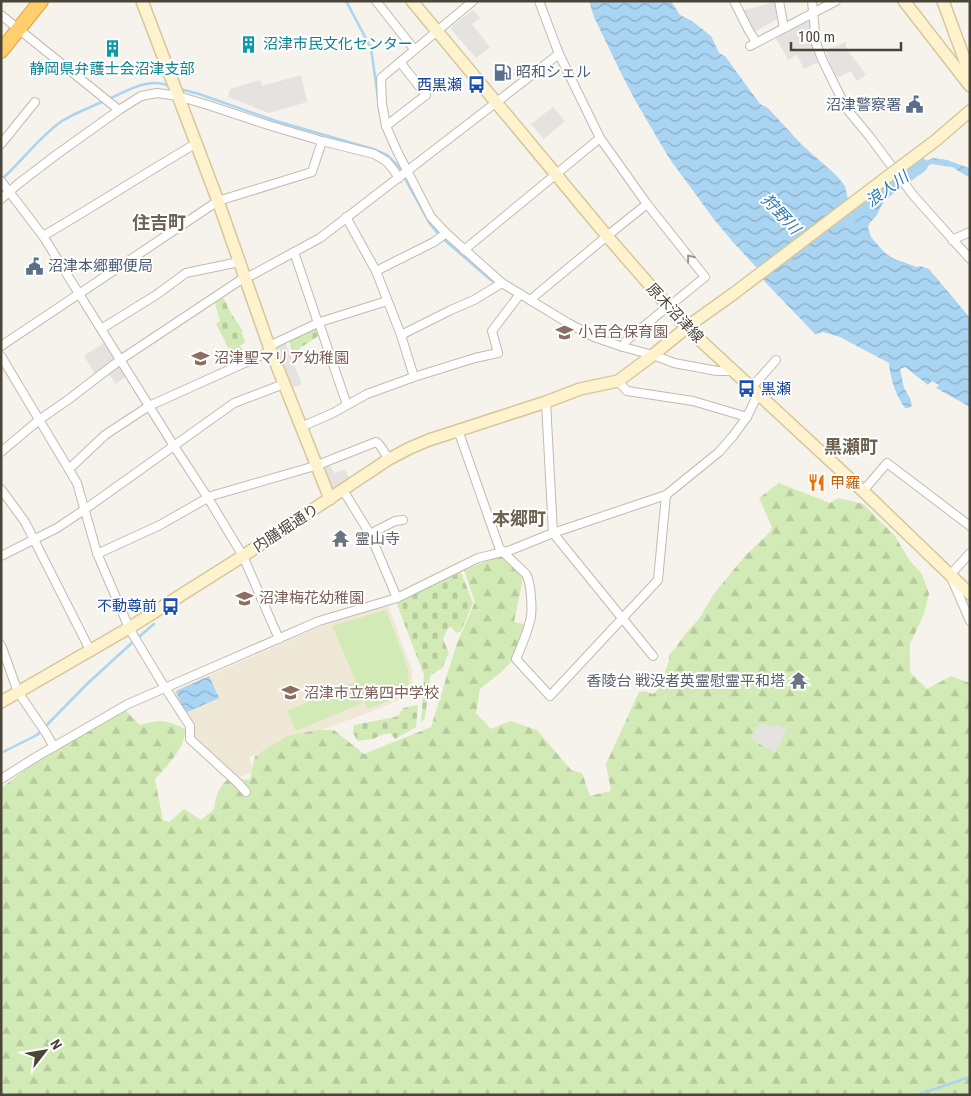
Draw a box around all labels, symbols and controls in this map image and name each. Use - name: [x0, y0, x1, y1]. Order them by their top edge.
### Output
- scale bar: [791, 20, 901, 52]
- text: 100 m: [798, 28, 835, 46]
- building icon: 沼津市民文化センター: [239, 34, 259, 54]
- place label: 沼津市民文化センター: [263, 35, 413, 53]
- building icon: 静岡県弁護士会沼津支部: [102, 38, 122, 58]
- place label: 静岡県弁護士会沼津支部: [29, 60, 195, 78]
- fuel station icon: 昭和シェル: [492, 62, 512, 82]
- place label: 昭和シェル: [516, 63, 591, 81]
- bus stop icon: 西黒瀬: [466, 75, 486, 95]
- place label: 西黒瀬: [417, 76, 462, 94]
- public building icon: 沼津警察署: [905, 95, 925, 115]
- place label: 沼津警察署: [826, 96, 901, 114]
- water label: 浪人川: [862, 166, 914, 211]
- water label: 狩野川: [758, 190, 806, 239]
- district label: 住吉町: [132, 212, 186, 233]
- one-way arrow: [687, 255, 695, 264]
- public building icon: 沼津本郷郵便局: [24, 256, 44, 276]
- place label: 沼津本郷郵便局: [48, 257, 153, 275]
- street label: 原木沼津線: [643, 279, 707, 347]
- school or university icon: 小百合保育園: [554, 322, 574, 342]
- place label: 小百合保育園: [578, 323, 668, 341]
- school or university icon: 沼津聖マリア幼稚園: [190, 348, 210, 368]
- place label: 沼津聖マリア幼稚園: [214, 349, 349, 367]
- bus stop icon: 黒瀬: [737, 379, 757, 399]
- place label: 黒瀬: [761, 380, 791, 398]
- district label: 黒瀬町: [824, 436, 878, 457]
- restaurant icon: 甲羅: [806, 473, 826, 493]
- place label: 甲羅: [830, 474, 860, 492]
- street label: 内膳堀通り: [250, 500, 322, 556]
- district label: 本郷町: [492, 508, 546, 529]
- temple icon: 霊山寺: [331, 529, 351, 549]
- place label: 霊山寺: [355, 530, 400, 548]
- school or university icon: 沼津梅花幼稚園: [235, 588, 255, 608]
- place label: 沼津梅花幼稚園: [259, 589, 364, 607]
- bus stop icon: 不動尊前: [161, 596, 181, 616]
- place label: 不動尊前: [97, 597, 157, 615]
- temple icon: 香陵台 戦没者英霊慰霊平和塔: [789, 671, 809, 691]
- place label: 香陵台 戦没者英霊慰霊平和塔: [587, 672, 785, 690]
- school or university icon: 沼津市立第四中学校: [280, 683, 300, 703]
- place label: 沼津市立第四中学校: [304, 684, 439, 702]
- north arrow: [20, 1026, 70, 1076]
- text: N: [47, 1037, 65, 1052]

